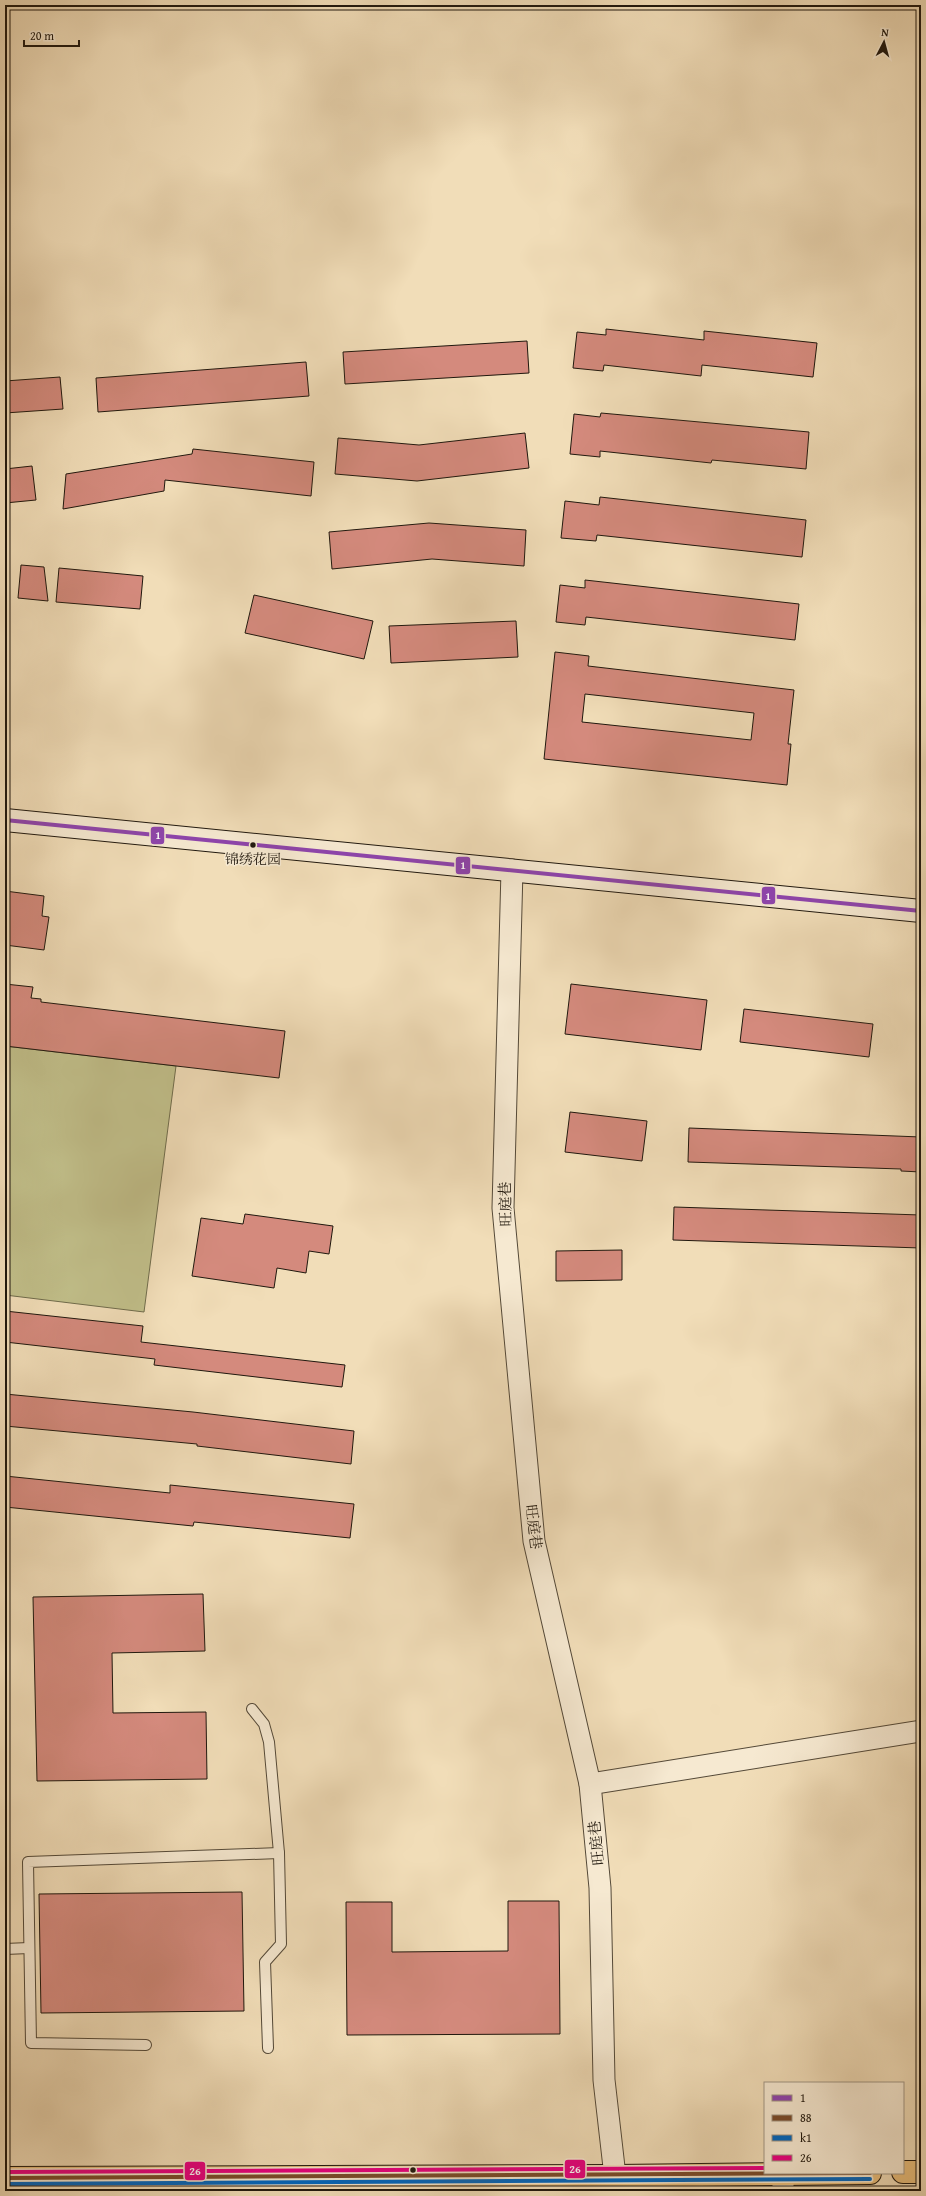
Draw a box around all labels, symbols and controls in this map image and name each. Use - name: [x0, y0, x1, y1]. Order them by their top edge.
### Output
- scale bar: [24, 22, 79, 48]
- north arrow: [864, 22, 904, 62]
- text: N: [881, 24, 890, 40]
- text: 20 m: [30, 27, 54, 44]
- line badge: 1: [150, 826, 165, 845]
- text: 1: [155, 827, 161, 843]
- marker: 锦绣花园: [248, 840, 258, 850]
- place label: 锦绣花园: [225, 849, 281, 869]
- line badge: 1: [455, 856, 471, 875]
- text: 1: [460, 857, 466, 873]
- line badge: 1: [761, 886, 776, 905]
- text: 1: [765, 888, 771, 904]
- street label: 旺庭巷: [494, 1181, 516, 1227]
- street label: 旺庭巷: [521, 1503, 547, 1551]
- street label: 旺庭巷: [583, 1820, 609, 1866]
- legend: [764, 2082, 904, 2174]
- text: 1: [800, 2089, 806, 2106]
- text: 88: [800, 2109, 812, 2126]
- text: k1: [800, 2129, 812, 2146]
- text: 26: [800, 2149, 812, 2166]
- line badge: 26: [564, 2159, 586, 2179]
- line badge: 26: [184, 2161, 206, 2181]
- text: 26: [569, 2161, 581, 2177]
- text: 26: [189, 2163, 201, 2179]
- unlabelled marker: [408, 2165, 418, 2175]

